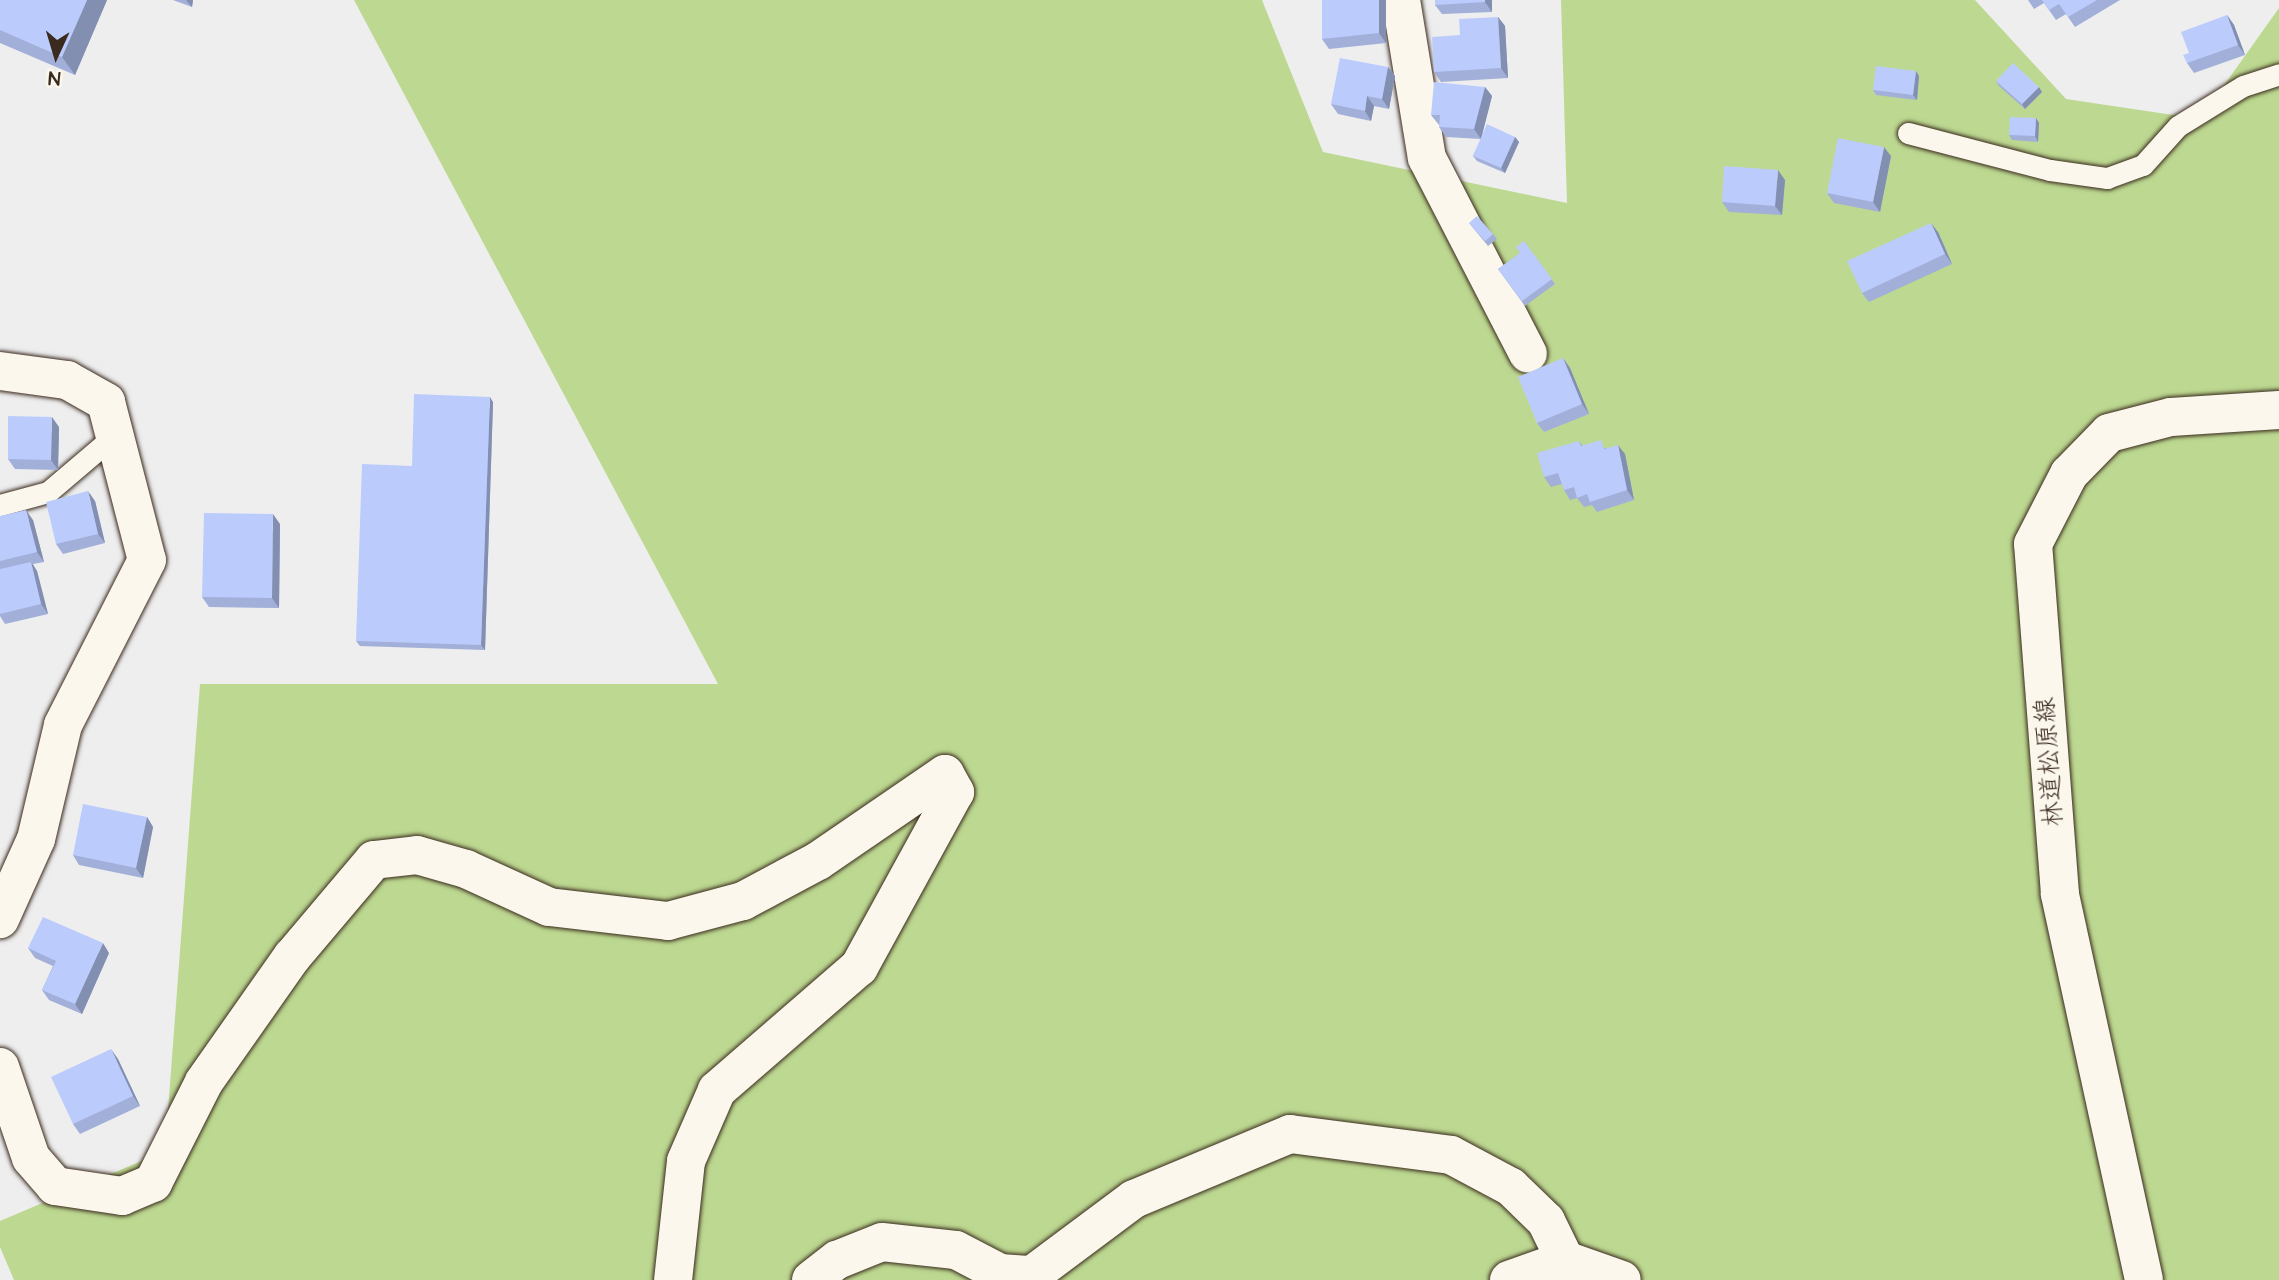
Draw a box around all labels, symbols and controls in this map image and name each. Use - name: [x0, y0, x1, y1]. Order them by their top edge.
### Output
- north arrow: [21, 21, 91, 91]
- text: N: [48, 64, 61, 91]
- street label: 林道松原線: [2030, 696, 2070, 828]

